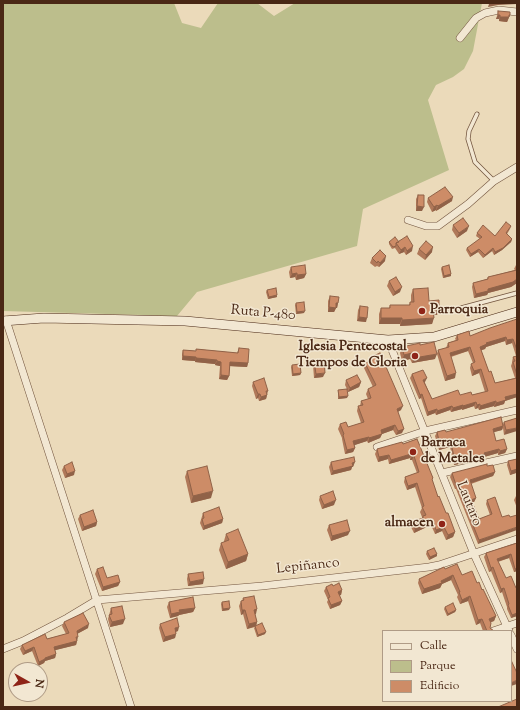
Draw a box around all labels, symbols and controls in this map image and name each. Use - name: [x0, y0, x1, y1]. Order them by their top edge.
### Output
- street label: Ruta P-480: [230, 303, 296, 325]
- place label: Parroquia: [430, 303, 488, 319]
- marker: Parroquia: [417, 306, 427, 316]
- place label: Iglesia Pentecostal Tiempos de Gloria: [296, 340, 407, 372]
- marker: Iglesia Pentecostal Tiempos de Gloria: [410, 351, 420, 361]
- place label: Barraca de Metales: [421, 436, 484, 468]
- marker: Barraca de Metales: [408, 447, 418, 457]
- street label: Lautaro: [451, 479, 485, 529]
- place label: almacen: [385, 516, 434, 532]
- marker: almacen: [437, 519, 447, 529]
- street label: Lepiñanco: [276, 555, 340, 579]
- legend: [382, 630, 512, 702]
- text: Calle: [420, 637, 447, 655]
- text: Parque: [420, 657, 456, 675]
- north arrow: [8, 662, 48, 702]
- text: Edificio: [420, 677, 459, 695]
- text: N: [30, 678, 47, 689]

